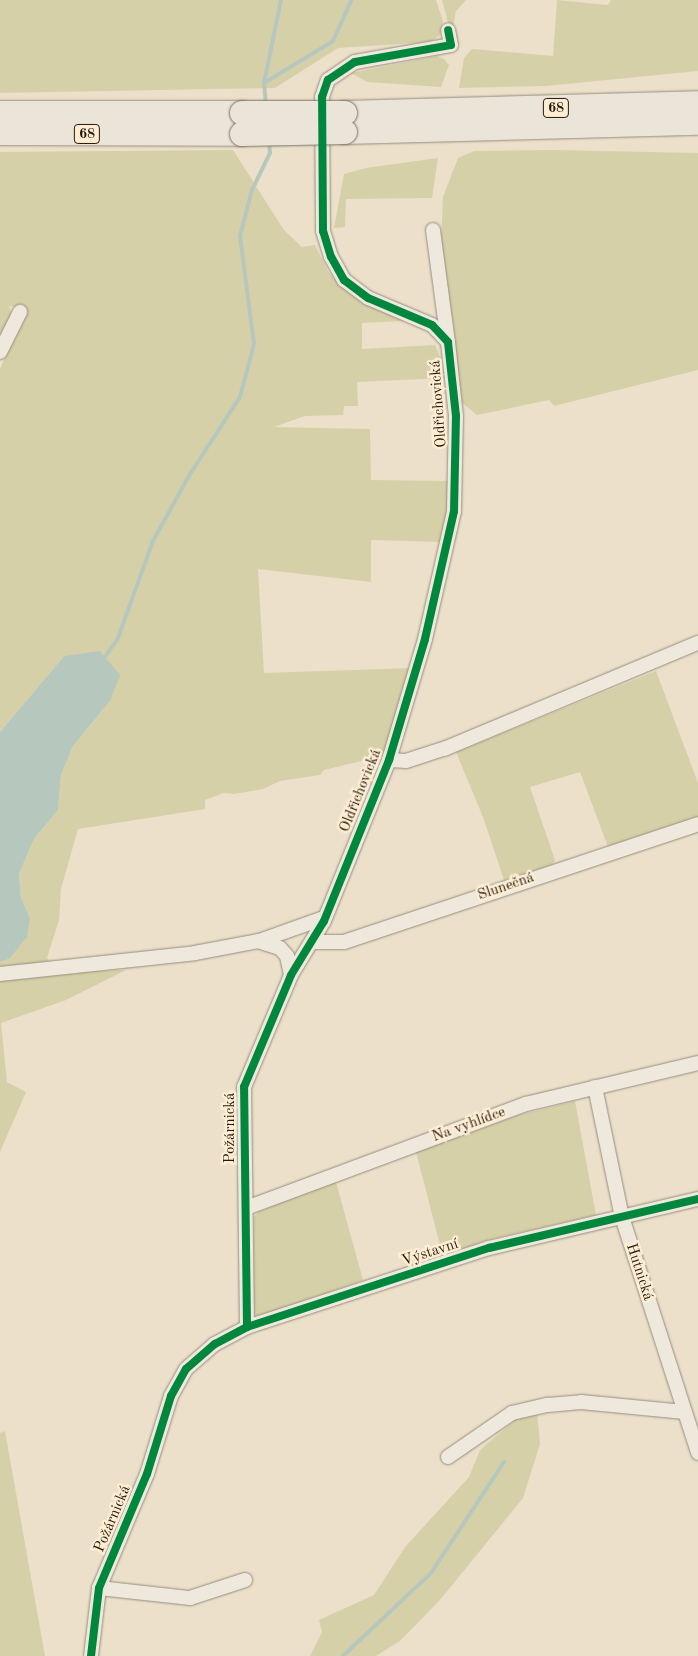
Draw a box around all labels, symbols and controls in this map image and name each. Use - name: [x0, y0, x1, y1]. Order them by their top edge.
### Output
- road number: 68: [542, 96, 570, 120]
- road number: 68: [73, 122, 101, 146]
- street label: Oldřichovická: [427, 360, 451, 448]
- street label: Oldřichovická: [336, 747, 386, 835]
- street label: Slunečná: [475, 869, 537, 905]
- street label: Požárnická: [222, 1093, 240, 1163]
- street label: Na vyhlídce: [430, 1103, 508, 1147]
- street label: Výstavní: [399, 1235, 461, 1271]
- street label: Hutnická: [621, 1241, 657, 1303]
- street label: Požárnická: [91, 1483, 135, 1555]

